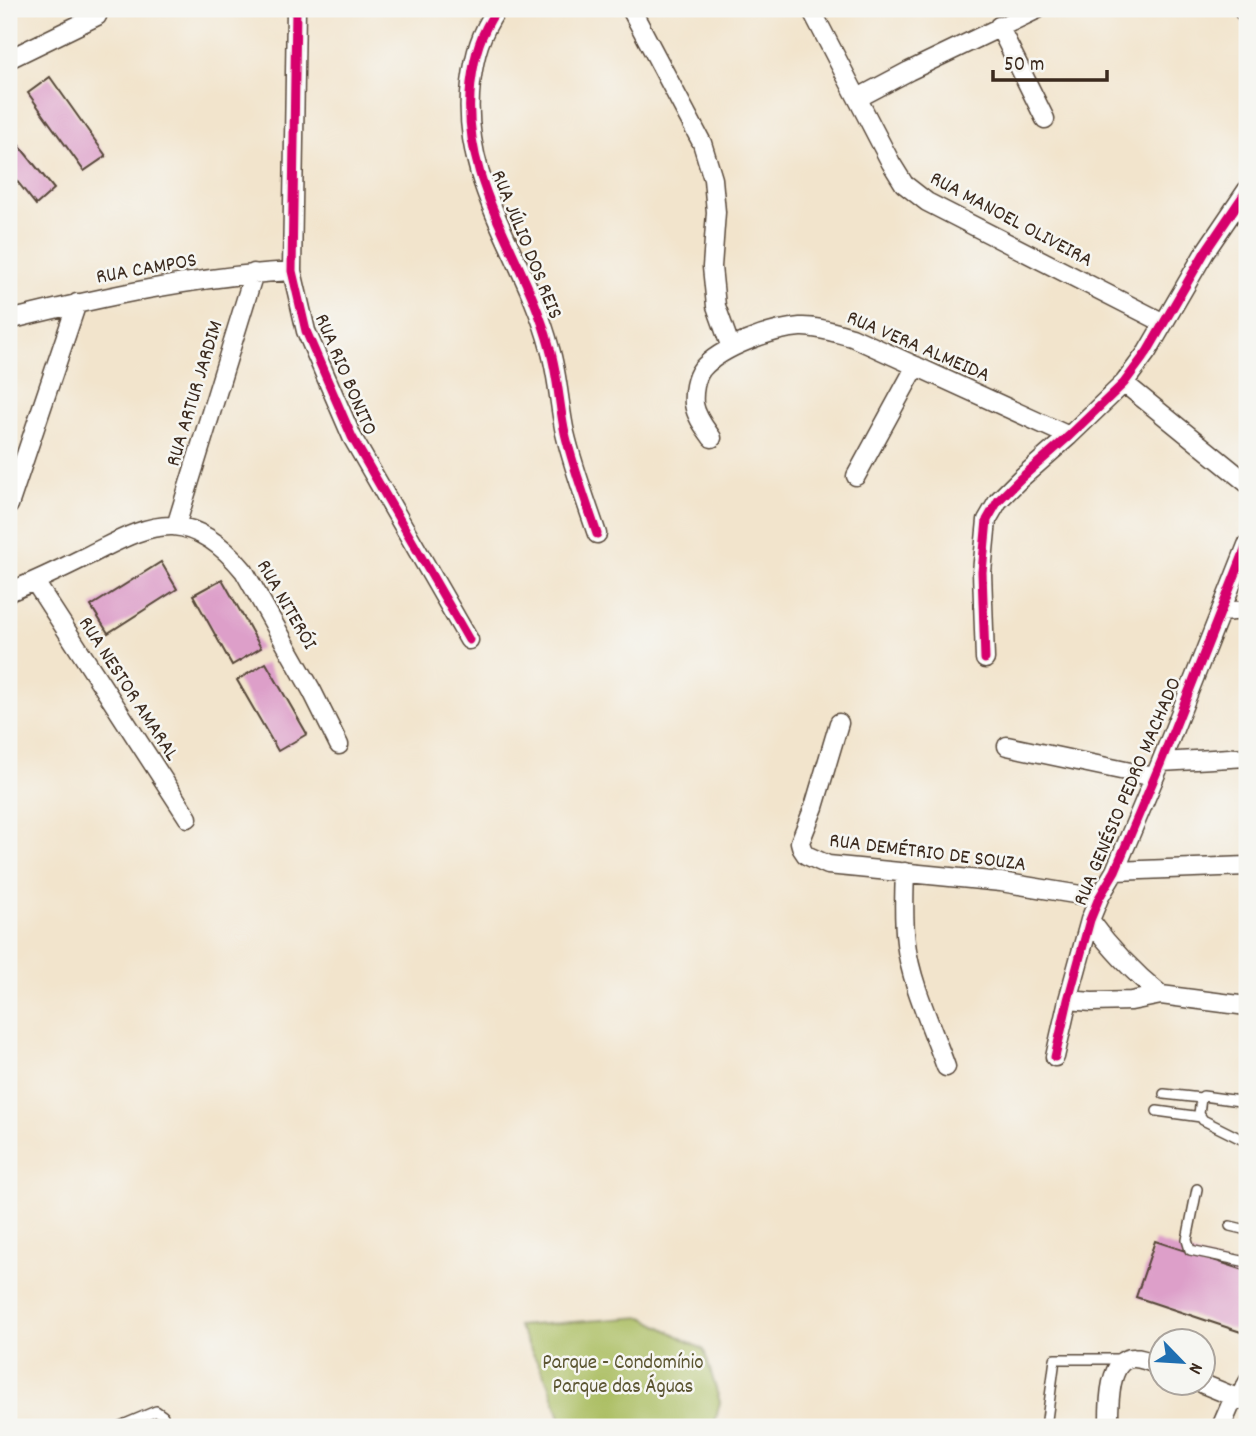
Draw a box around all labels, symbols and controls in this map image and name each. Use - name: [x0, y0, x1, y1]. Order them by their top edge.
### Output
- scale bar: [993, 38, 1107, 82]
- text: 50 m: [1004, 51, 1044, 81]
- street label: RUA MANOEL OLIVEIRA: [924, 165, 1097, 276]
- street label: RUA JÚLIO DOS REIS: [482, 166, 569, 324]
- street label: RUA CAMPOS: [94, 246, 199, 294]
- street label: RUA VERA ALMEIDA: [841, 304, 994, 392]
- street label: RUA RIO BONITO: [305, 310, 383, 441]
- street label: RUA ARTUR JARDIM: [159, 317, 232, 470]
- street label: RUA NITERÓI: [248, 555, 324, 657]
- street label: RUA NESTOR AMARAL: [69, 612, 186, 768]
- street label: RUA GENÉSIO PEDRO MACHADO: [1067, 673, 1191, 911]
- street label: RUA DEMÉTRIO DE SOUZA: [827, 827, 1028, 881]
- north arrow: [1148, 1328, 1218, 1398]
- park label: Parque - Condomínio Parque das Águas: [542, 1349, 704, 1403]
- text: N: [1180, 1358, 1208, 1378]

